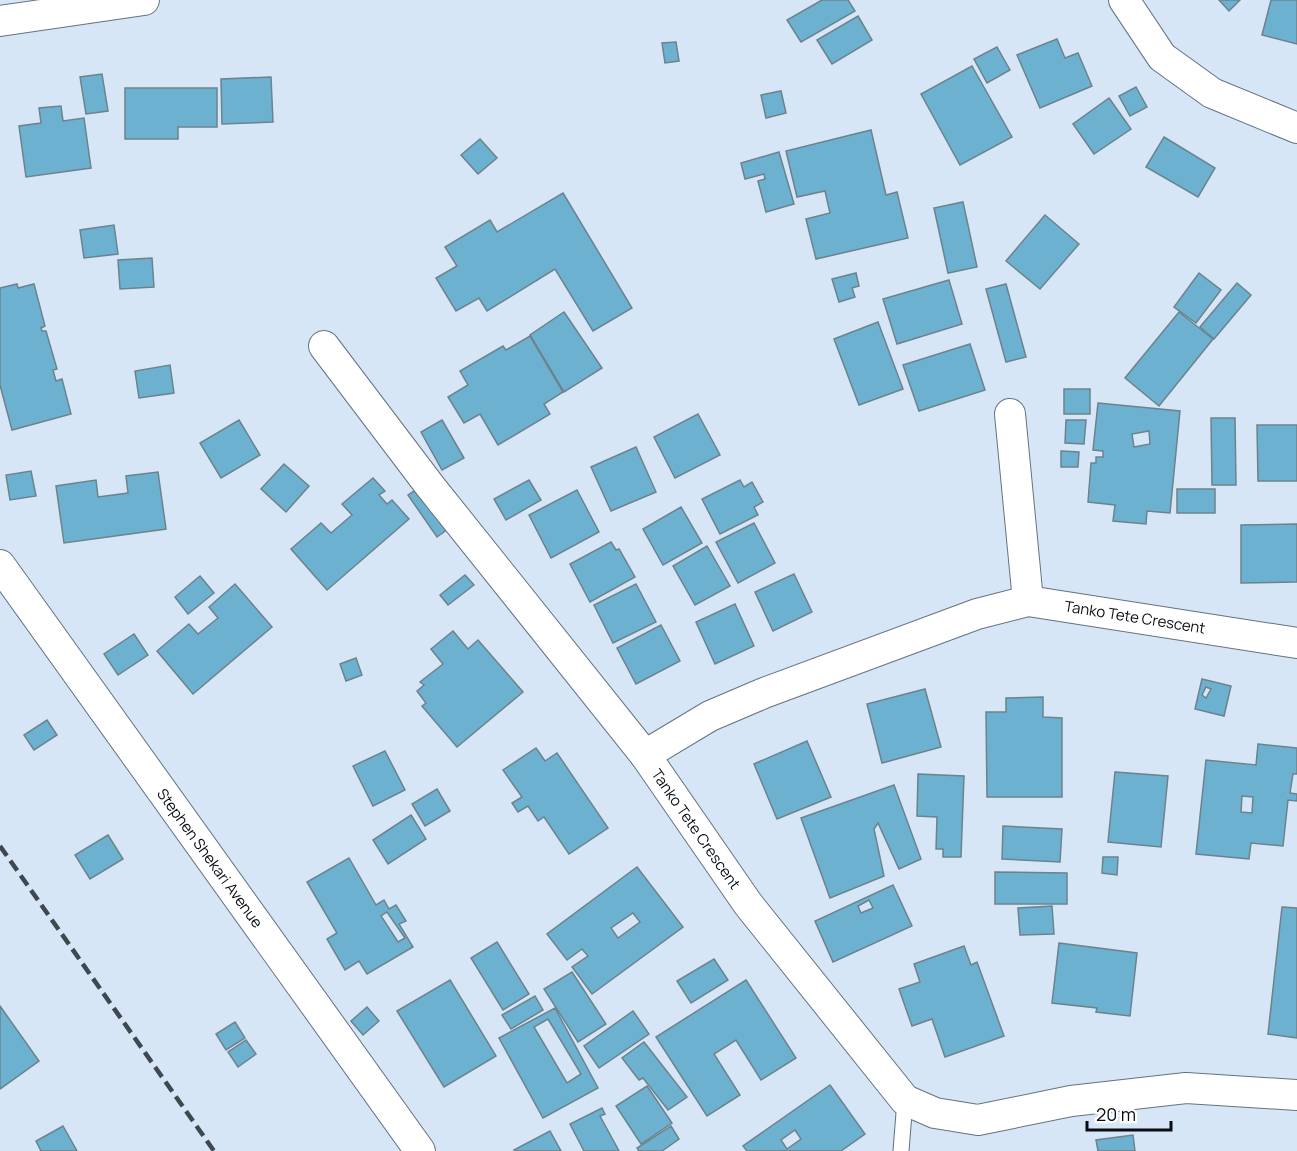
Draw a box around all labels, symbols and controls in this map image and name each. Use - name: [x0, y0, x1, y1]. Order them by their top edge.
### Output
- street label: Tanko Tete Crescent: [1063, 595, 1207, 639]
- street label: Tanko Tete Crescent: [647, 765, 745, 893]
- street label: Stephen Shekari Avenue: [152, 784, 268, 932]
- scale bar: [1087, 1094, 1171, 1132]
- text: 20 m: [1096, 1102, 1136, 1126]

